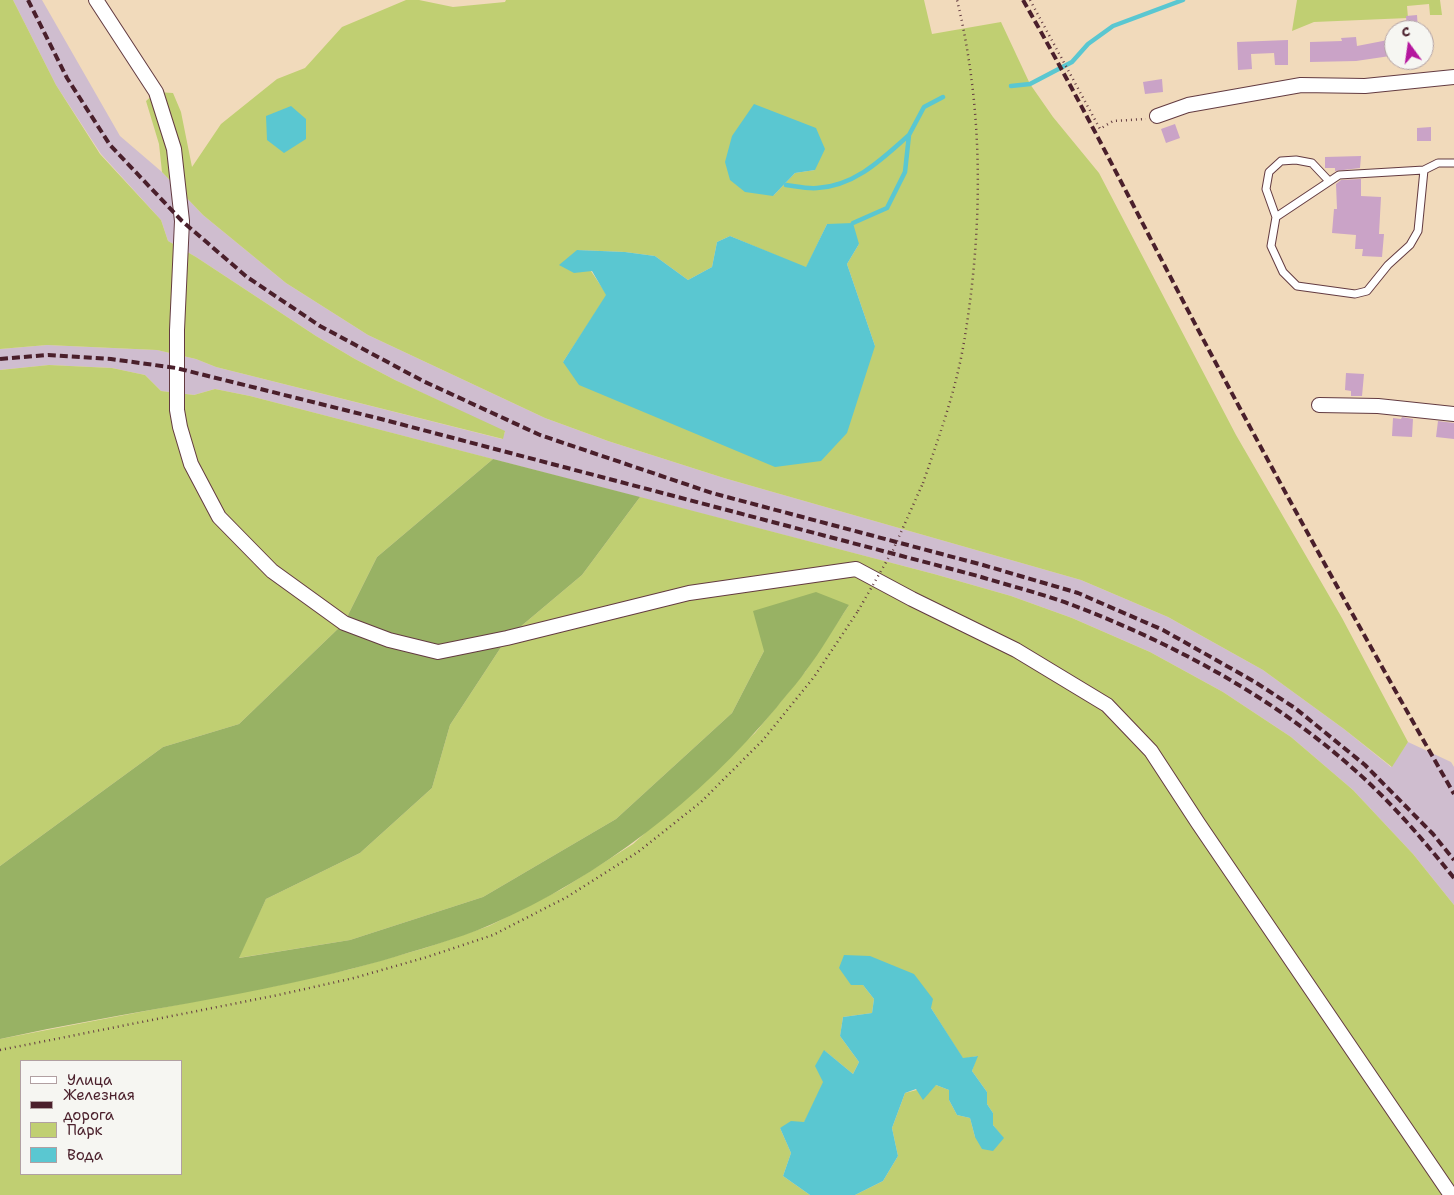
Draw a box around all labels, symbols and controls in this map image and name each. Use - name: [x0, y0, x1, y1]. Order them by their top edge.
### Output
- north arrow: [1384, 20, 1434, 70]
- text: С: [1399, 22, 1412, 41]
- legend: [20, 1060, 182, 1175]
- text: Улица: [67, 1070, 112, 1090]
- text: Железная дорога: [63, 1085, 135, 1125]
- text: Парк: [67, 1120, 103, 1140]
- text: Вода: [67, 1145, 103, 1165]

